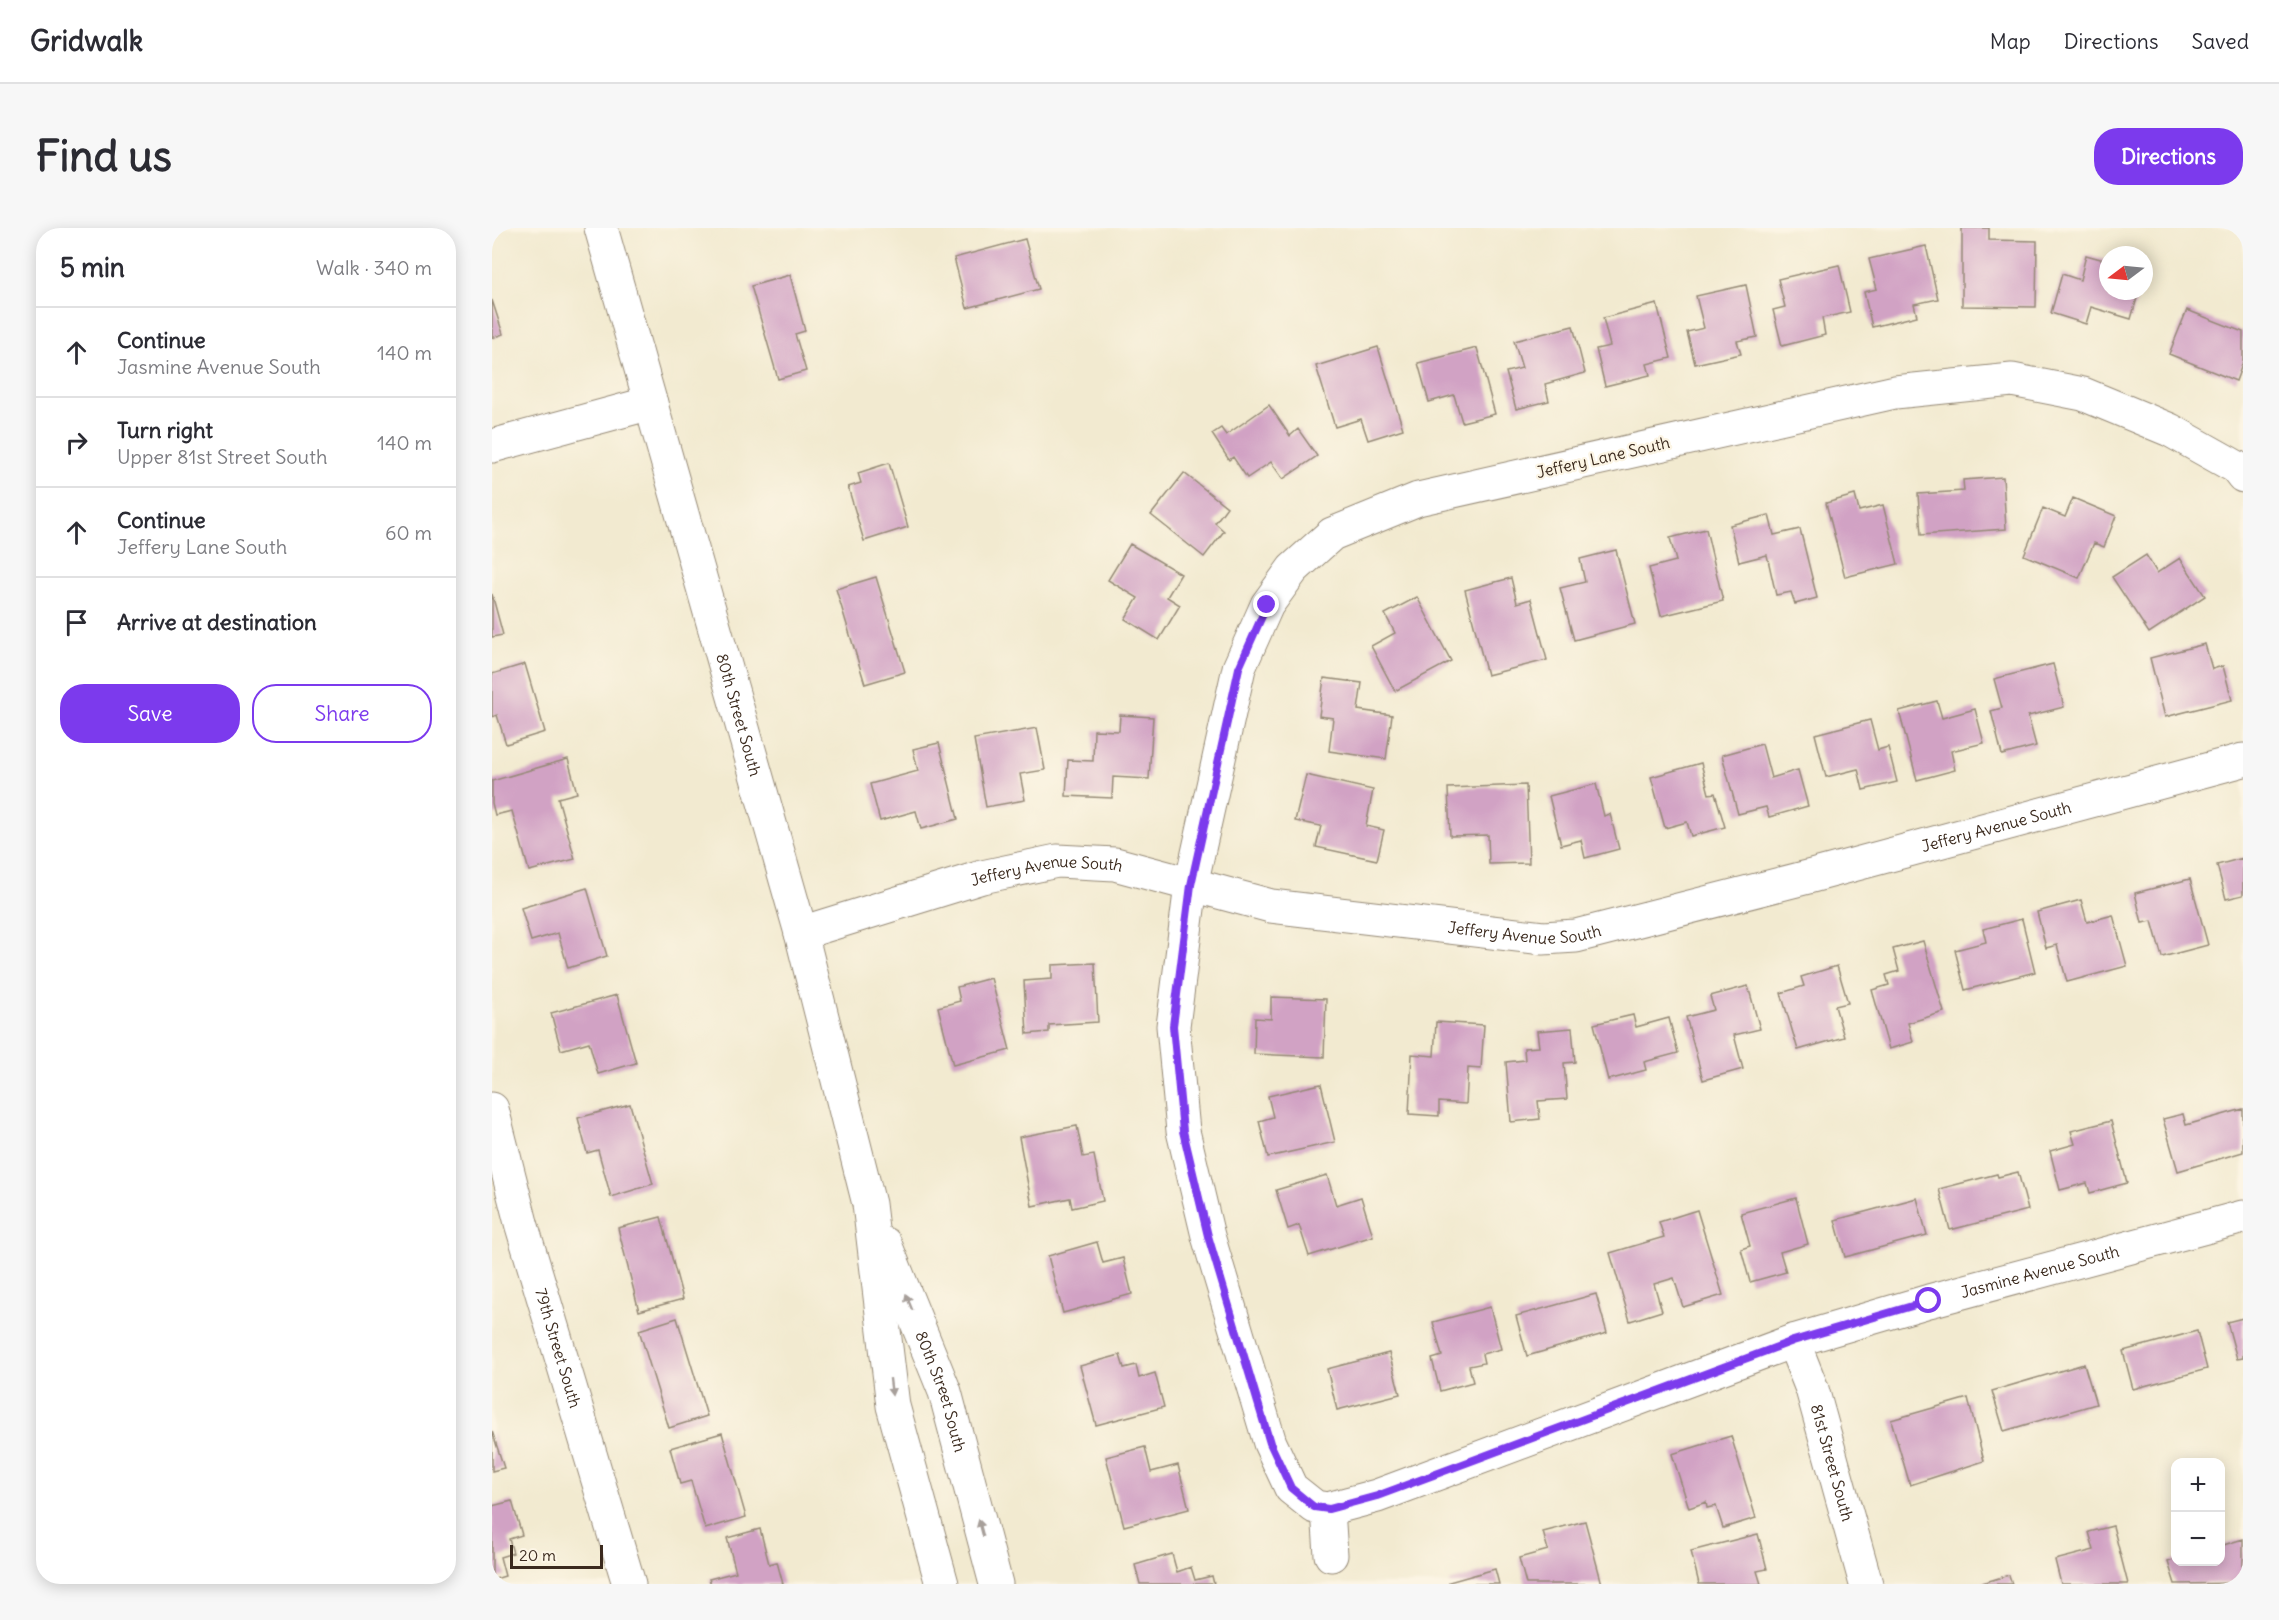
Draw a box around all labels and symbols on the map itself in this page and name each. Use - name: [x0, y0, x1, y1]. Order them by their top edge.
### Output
- north arrow: [2099, 246, 2153, 300]
- street label: Jeffery Lane South: [1534, 432, 1672, 482]
- route end: [1253, 591, 1279, 617]
- street label: 80th Street South: [712, 651, 766, 778]
- street label: Jeffery Avenue South: [1919, 797, 2073, 856]
- street label: Jeffery Avenue South: [968, 851, 1125, 890]
- street label: Jeffery Avenue South: [1447, 917, 1603, 948]
- street label: Jasmine Avenue South: [1958, 1241, 2121, 1302]
- street label: 79th Street South: [531, 1286, 586, 1410]
- route start: [1915, 1287, 1941, 1313]
- one-way arrow: [904, 1293, 914, 1311]
- street label: 80th Street South: [911, 1328, 970, 1454]
- one-way arrow: [886, 1377, 895, 1396]
- street label: 81st Street South: [1807, 1402, 1858, 1523]
- one-way arrow: [976, 1518, 985, 1536]
- scale bar: [510, 1542, 603, 1570]

